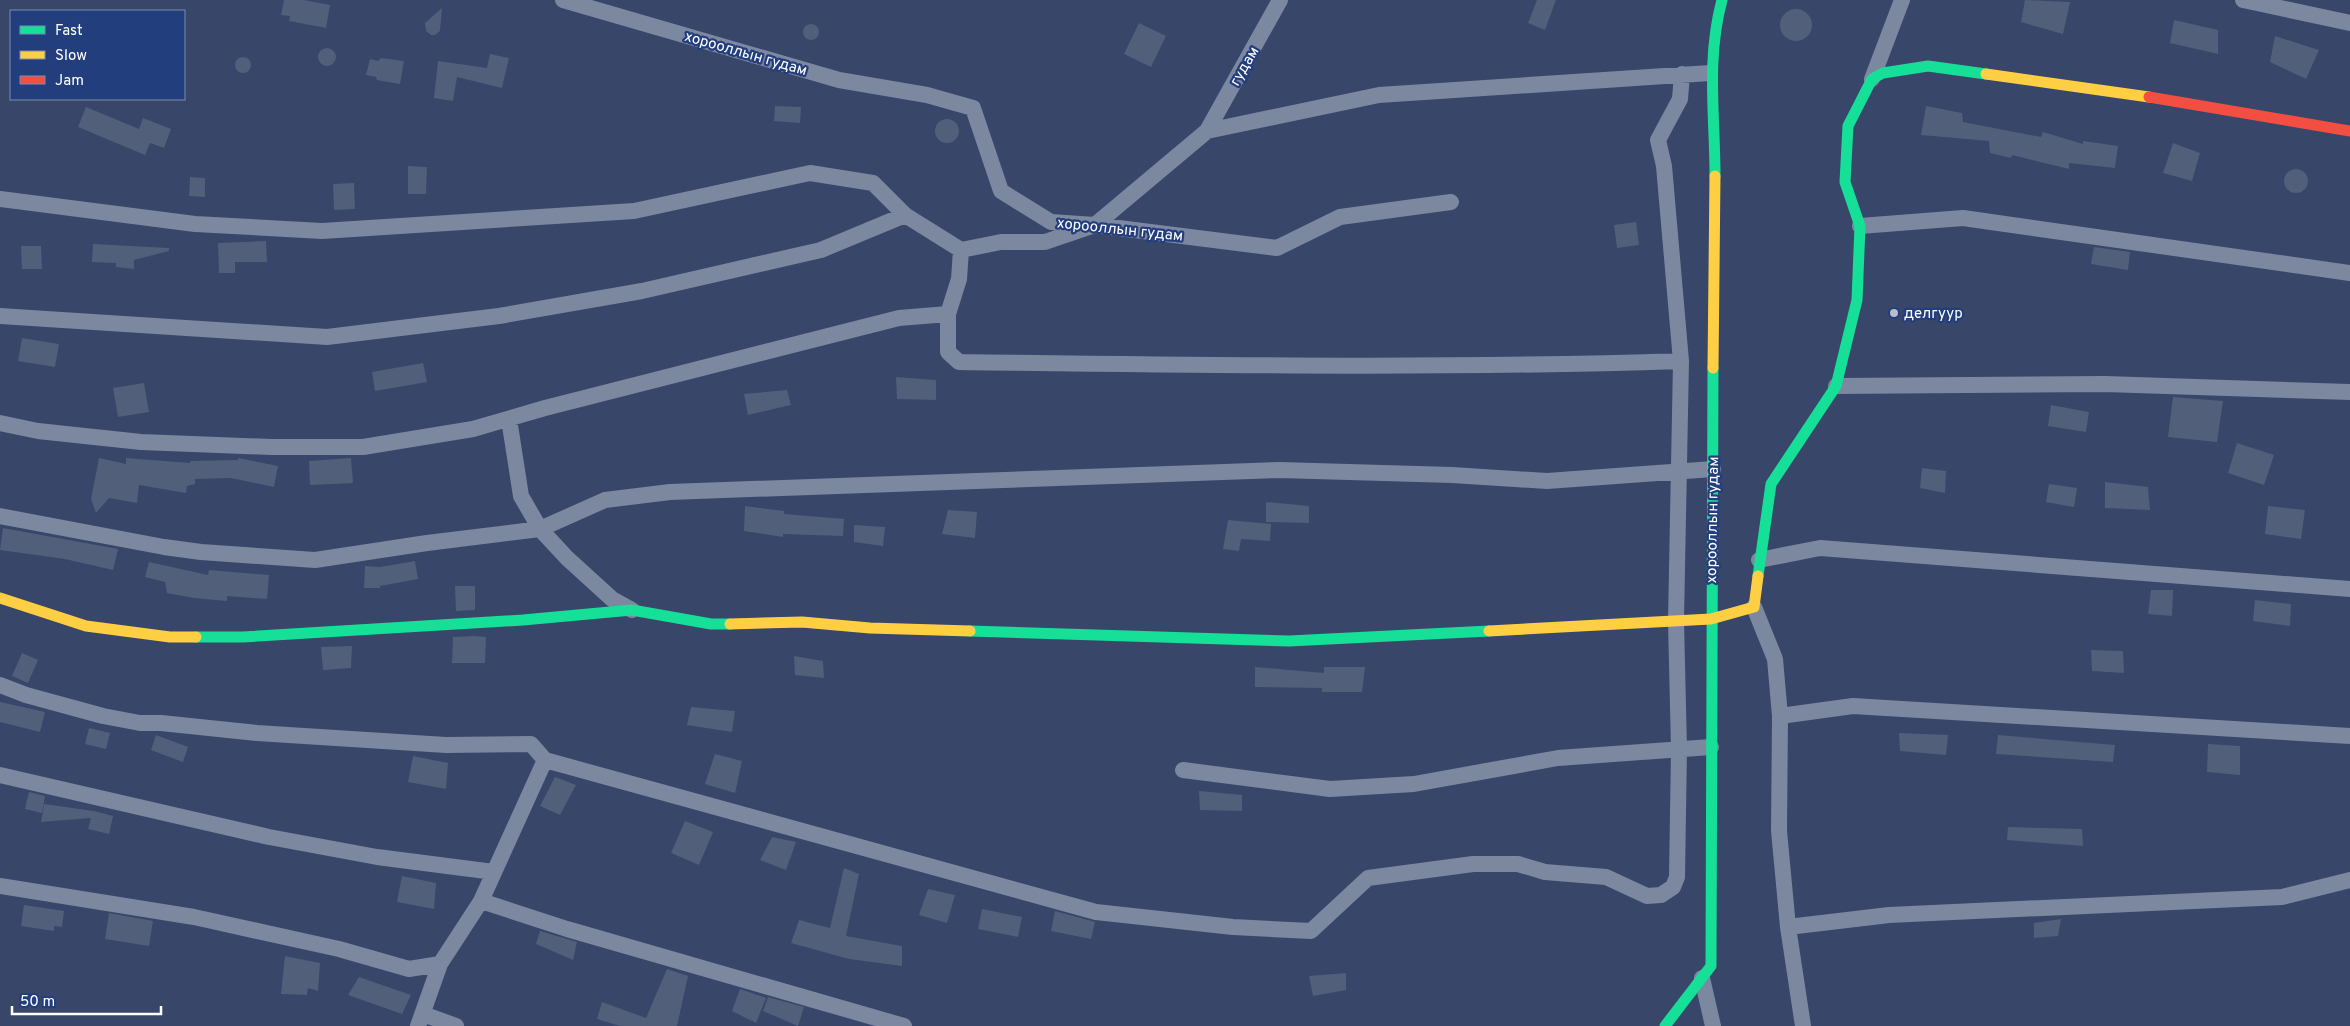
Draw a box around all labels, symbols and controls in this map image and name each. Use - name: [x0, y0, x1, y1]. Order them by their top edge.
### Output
- legend: [10, 10, 185, 100]
- text: Fast: [55, 22, 83, 41]
- street label: хорооллын гудам: [682, 28, 809, 81]
- street label: гудам: [1226, 44, 1264, 90]
- text: Slow: [55, 47, 87, 66]
- text: Jam: [55, 72, 84, 91]
- street label: хорооллын гудам: [1056, 214, 1184, 247]
- place label: делгуур: [1904, 305, 1963, 324]
- marker: делгуур: [1888, 307, 1900, 319]
- street label: хорооллын гудам: [1703, 456, 1724, 584]
- scale bar: [12, 984, 161, 1016]
- text: 50 m: [20, 993, 55, 1012]

